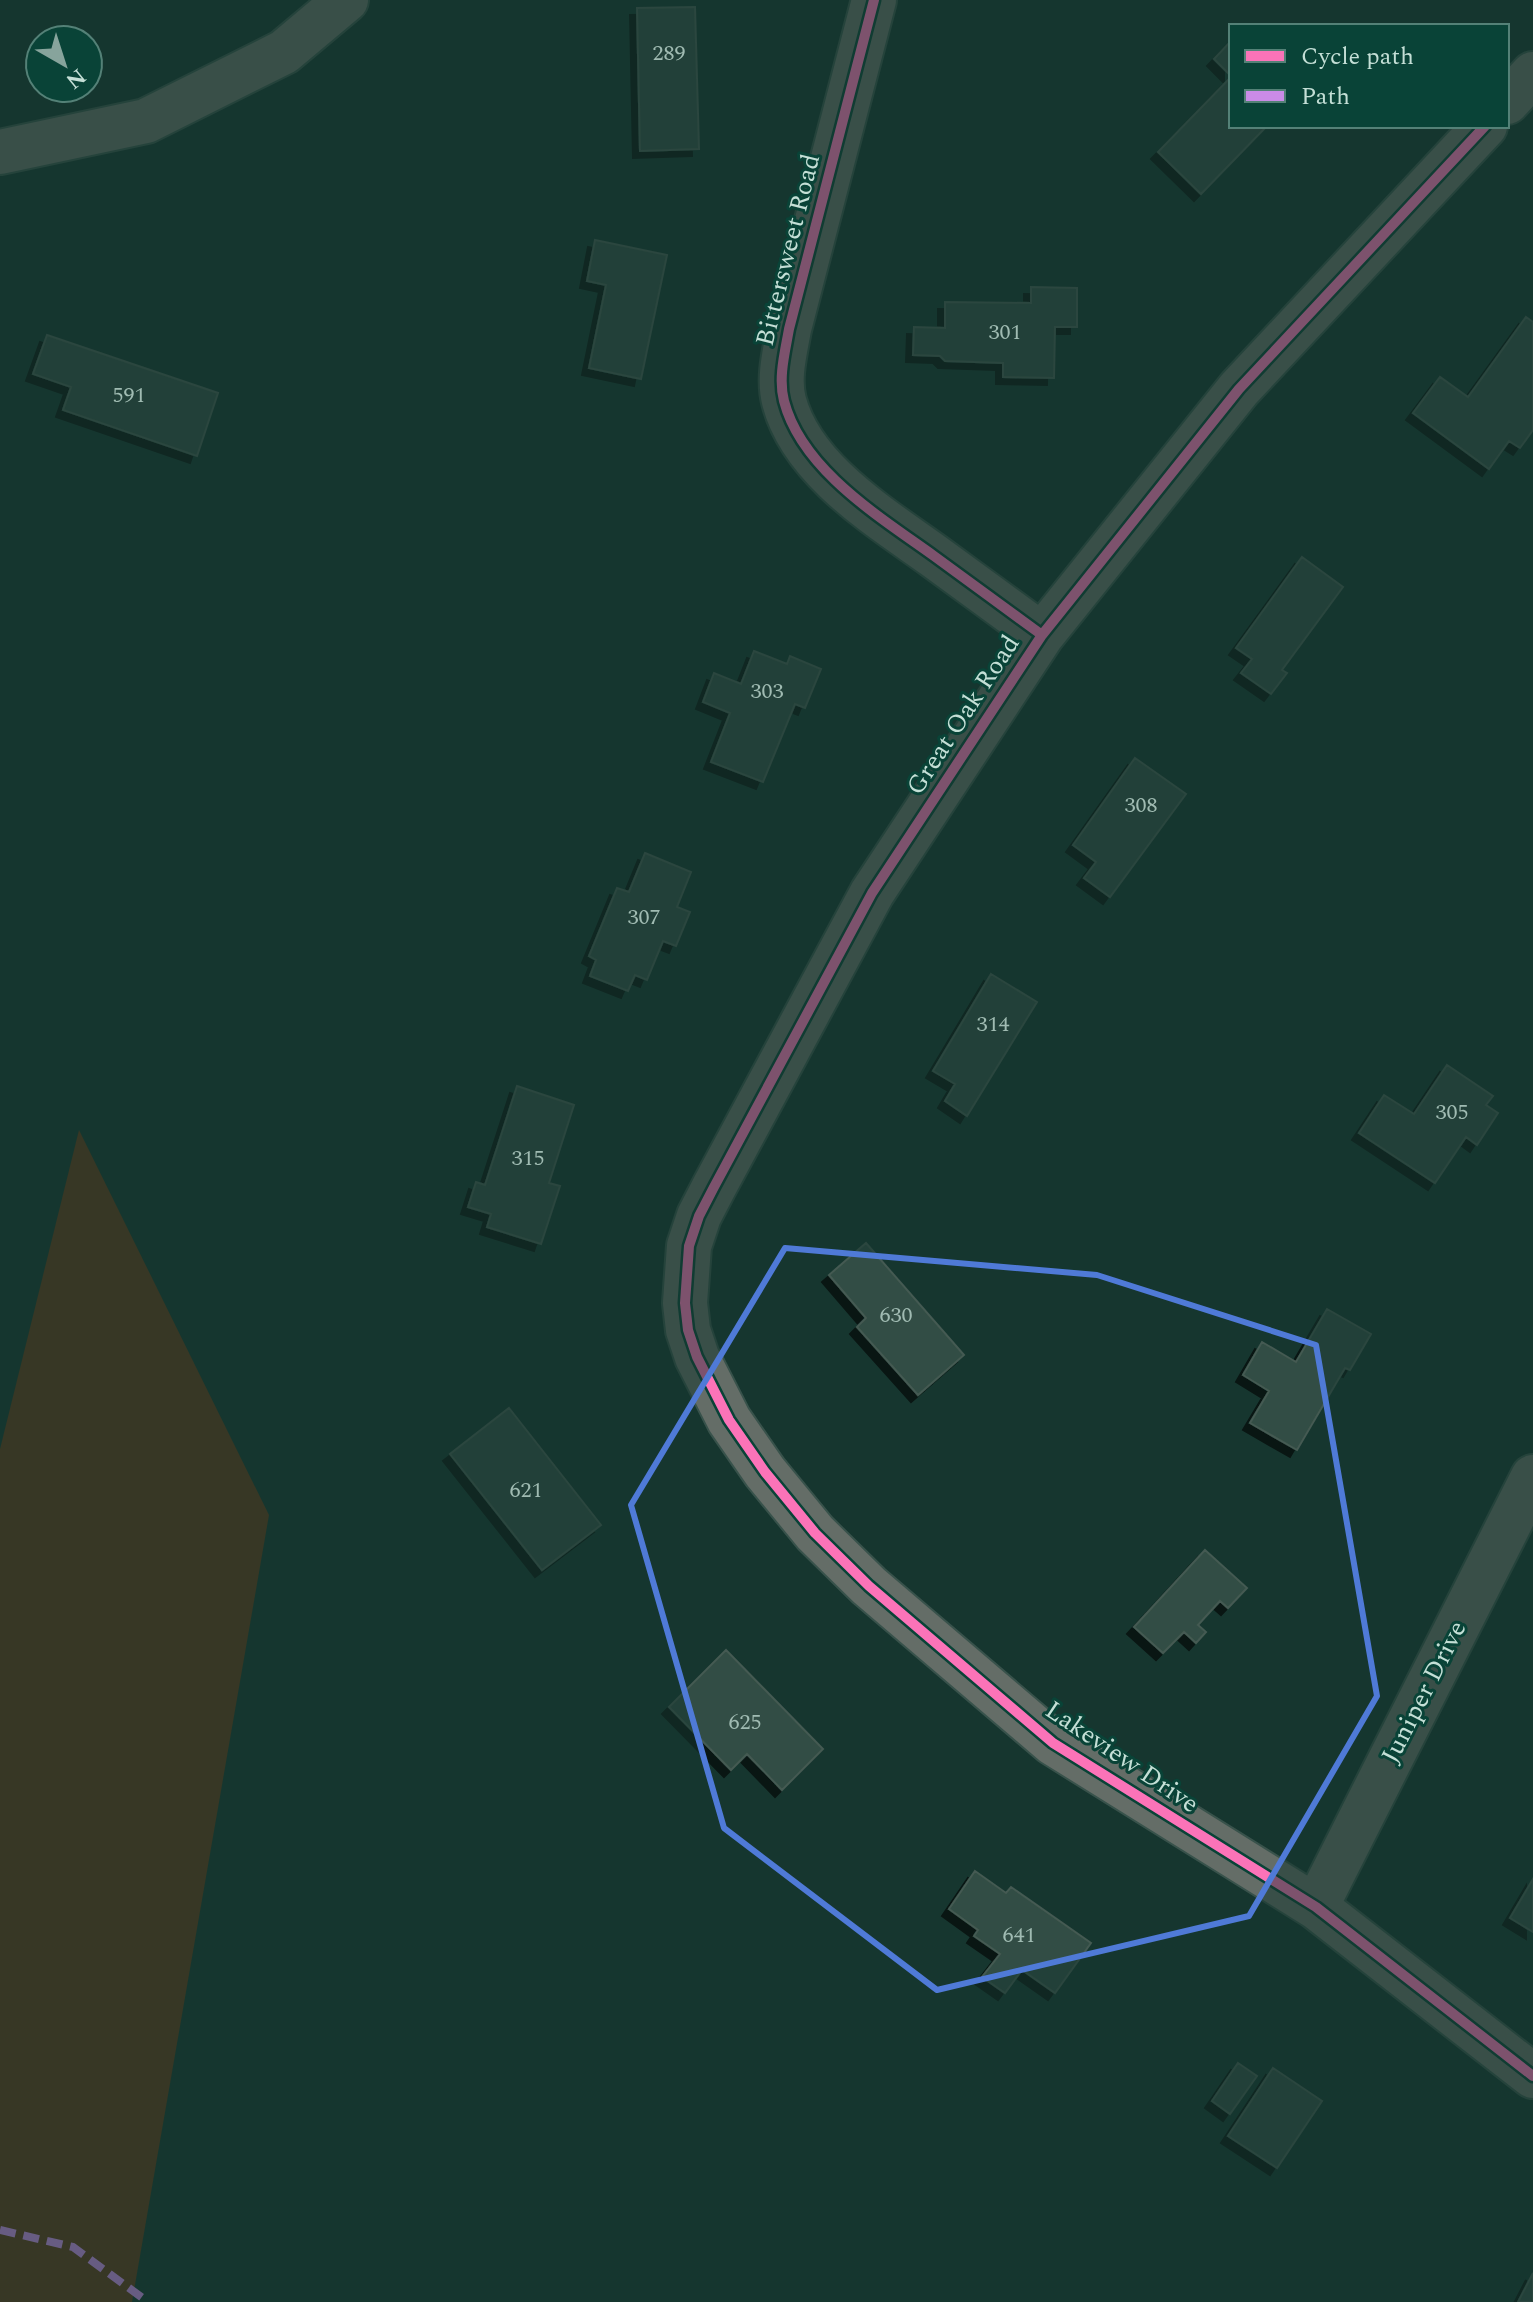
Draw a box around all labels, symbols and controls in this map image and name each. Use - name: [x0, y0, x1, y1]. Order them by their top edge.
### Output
- north arrow: [24, 24, 104, 104]
- legend: [1229, 24, 1509, 128]
- house number: 289: [652, 37, 686, 70]
- text: Cycle path: [1301, 39, 1414, 75]
- text: N: [58, 60, 93, 97]
- text: Path: [1301, 79, 1350, 115]
- street label: Bittersweet Road: [745, 150, 831, 350]
- house number: 301: [988, 316, 1022, 349]
- house number: 591: [112, 379, 146, 412]
- street label: Great Oak Road: [896, 627, 1030, 803]
- house number: 303: [750, 675, 784, 708]
- house number: 308: [1124, 789, 1158, 822]
- house number: 307: [627, 901, 661, 934]
- house number: 314: [976, 1008, 1010, 1041]
- house number: 305: [1435, 1096, 1469, 1129]
- house number: 315: [511, 1142, 545, 1175]
- house number: 630: [879, 1299, 913, 1332]
- house number: 621: [509, 1474, 543, 1507]
- street label: Juniper Drive: [1371, 1614, 1477, 1770]
- street label: Lakeview Drive: [1037, 1690, 1207, 1824]
- house number: 625: [728, 1706, 762, 1739]
- house number: 641: [1002, 1919, 1036, 1952]

